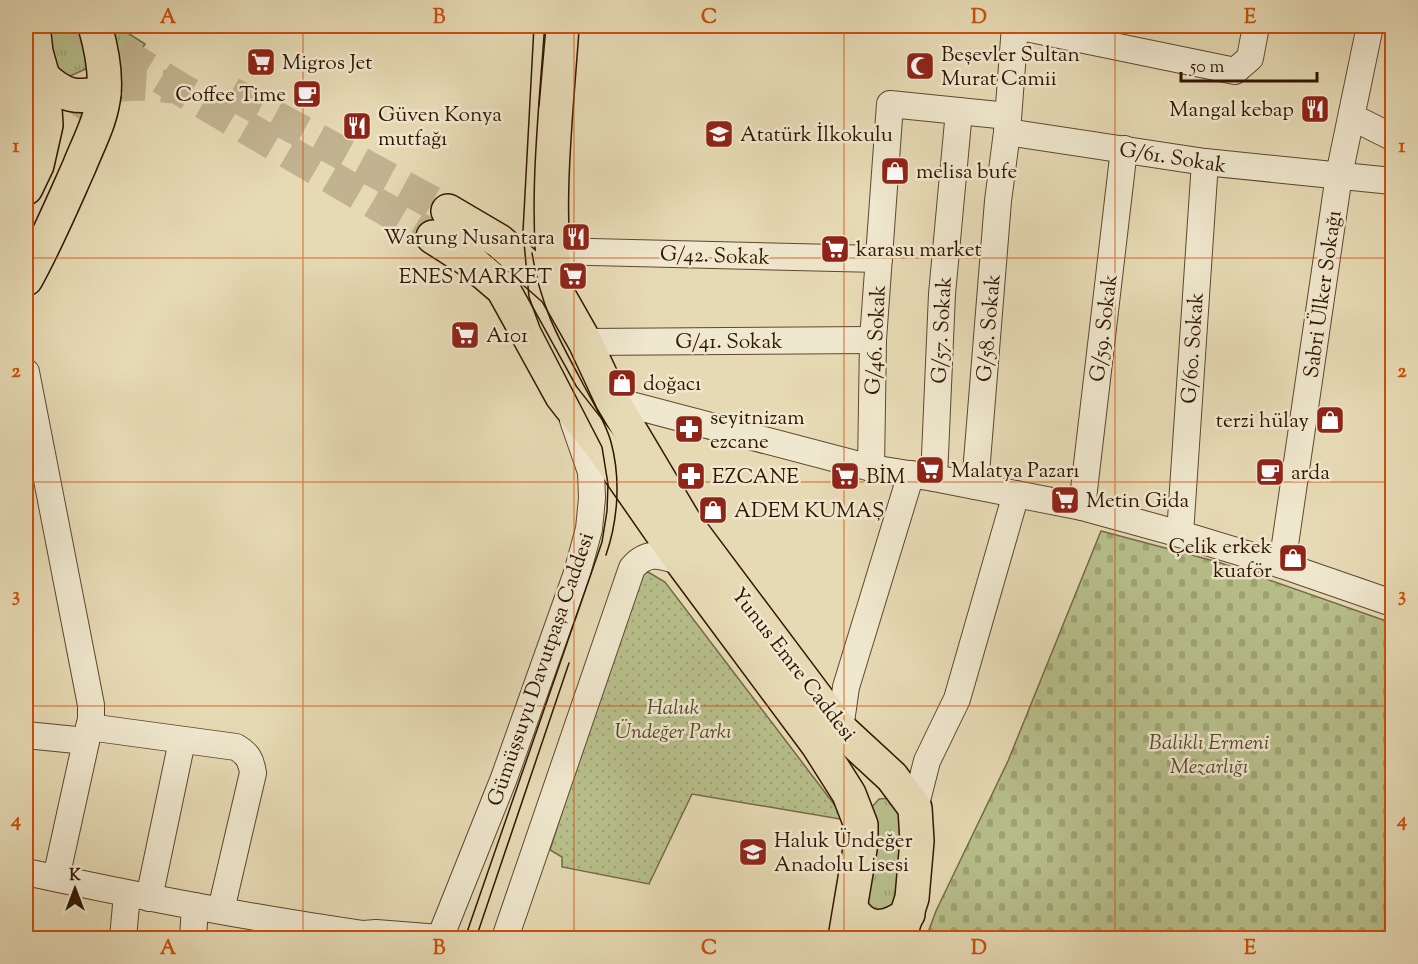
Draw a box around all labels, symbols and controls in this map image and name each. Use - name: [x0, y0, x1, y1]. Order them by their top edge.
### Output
- text: A: [160, 4, 177, 33]
- text: B: [433, 4, 446, 33]
- text: C: [701, 4, 717, 33]
- text: D: [971, 4, 987, 33]
- text: E: [1244, 4, 1257, 33]
- place label: Beşevler Sultan Murat Camii: [941, 41, 1080, 95]
- scale bar: [1181, 45, 1318, 83]
- supermarket icon: Migros Jet: [245, 46, 277, 78]
- place label: Migros Jet: [282, 49, 372, 79]
- mosque icon: Beşevler Sultan Murat Camii: [904, 50, 936, 82]
- text: 50 m: [1189, 55, 1225, 81]
- cafe icon: Coffee Time: [291, 78, 323, 110]
- place label: Coffee Time: [175, 81, 286, 111]
- restaurant icon: Mangal kebap: [1299, 93, 1331, 125]
- place label: Mangal kebap: [1169, 96, 1294, 126]
- place label: Güven Konya mutfağı: [378, 101, 502, 155]
- restaurant icon: Güven Konya mutfağı: [341, 110, 373, 142]
- school or university icon: Atatürk İlkokulu: [703, 118, 735, 150]
- place label: Atatürk İlkokulu: [740, 121, 893, 151]
- text: 1: [13, 133, 20, 162]
- text: 1: [1399, 133, 1406, 162]
- street label: G/61. Sokak: [1117, 136, 1229, 182]
- shop icon: melisa bufe: [879, 155, 911, 187]
- place label: melisa bufe: [916, 158, 1017, 188]
- street label: Sabri Ülker Sokağı: [1297, 208, 1351, 380]
- restaurant icon: Warung Nusantara: [560, 221, 592, 253]
- place label: Warung Nusantara: [384, 224, 555, 254]
- supermarket icon: karasu market: [819, 233, 851, 265]
- place label: karasu market: [856, 236, 982, 266]
- street label: G/42. Sokak: [659, 240, 771, 274]
- supermarket icon: ENES MARKET: [557, 260, 589, 292]
- place label: ENES MARKET: [399, 263, 552, 293]
- street label: G/58. Sokak: [970, 272, 1010, 383]
- street label: G/59. Sokak: [1084, 272, 1127, 384]
- street label: G/57. Sokak: [925, 275, 961, 385]
- street label: G/46. Sokak: [859, 284, 895, 396]
- street label: G/60. Sokak: [1175, 291, 1213, 405]
- supermarket icon: A101: [449, 319, 481, 351]
- place label: A101: [486, 322, 528, 352]
- street label: G/41. Sokak: [675, 328, 783, 358]
- text: 2: [11, 358, 21, 387]
- text: 2: [1397, 358, 1407, 387]
- shop icon: doğacı: [606, 367, 638, 399]
- place label: doğacı: [643, 370, 701, 400]
- place label: seyitnizam ezcane: [710, 404, 805, 458]
- shop icon: terzi hülay: [1314, 404, 1346, 436]
- place label: terzi hülay: [1216, 407, 1310, 437]
- pharmacy icon: seyitnizam ezcane: [673, 413, 705, 445]
- supermarket icon: Malatya Pazarı: [914, 454, 946, 486]
- cafe icon: arda: [1254, 456, 1286, 488]
- place label: Malatya Pazarı: [951, 457, 1080, 487]
- place label: arda: [1291, 459, 1330, 489]
- pharmacy icon: EZCANE: [675, 460, 707, 492]
- supermarket icon: BİM: [829, 460, 861, 492]
- place label: EZCANE: [712, 463, 799, 493]
- place label: BİM: [866, 463, 905, 493]
- supermarket icon: Metin Gida: [1049, 484, 1081, 516]
- place label: Metin Gida: [1086, 487, 1190, 517]
- shop icon: ADEM KUMAŞ: [697, 494, 729, 526]
- place label: ADEM KUMAŞ: [734, 497, 885, 527]
- street label: Gümüşsuyu Davutpaşa Caddesi: [481, 529, 603, 810]
- place label: Çelik erkek kuaför: [1169, 533, 1273, 587]
- shop icon: Çelik erkek kuaför: [1277, 542, 1309, 574]
- text: 3: [12, 582, 20, 611]
- street label: Yunus Emre Caddesi: [723, 582, 862, 749]
- text: 3: [1398, 582, 1406, 611]
- park label: Haluk Ündeğer Parkı: [614, 694, 732, 748]
- park label: Balıklı Ermeni Mezarlığı: [1149, 729, 1269, 783]
- text: 4: [10, 807, 21, 836]
- text: 4: [1396, 807, 1407, 836]
- place label: Haluk Ündeğer Anadolu Lisesi: [774, 827, 913, 881]
- school or university icon: Haluk Ündeğer Anadolu Lisesi: [737, 836, 769, 868]
- north arrow: [45, 859, 105, 919]
- text: K: [69, 865, 81, 888]
- text: A: [160, 935, 177, 964]
- text: B: [433, 935, 446, 964]
- text: C: [701, 935, 717, 964]
- text: D: [971, 935, 987, 964]
- text: E: [1244, 935, 1257, 964]

